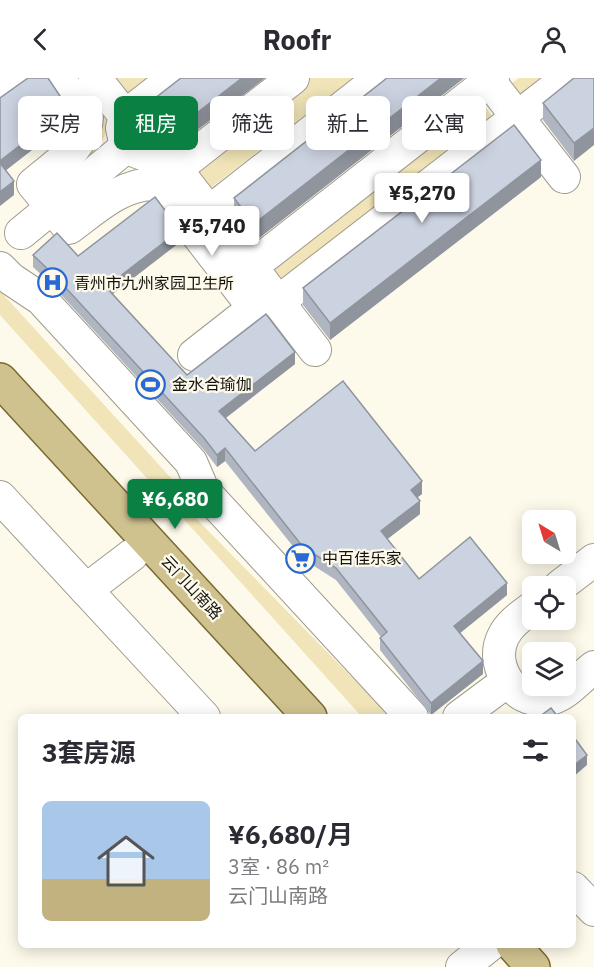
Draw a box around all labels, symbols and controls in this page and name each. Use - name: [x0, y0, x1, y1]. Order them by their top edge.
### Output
- text: Roofr: [263, 22, 331, 57]
- icon: back: [24, 23, 57, 56]
- icon: person: [537, 23, 570, 56]
- chip: 买房: [18, 96, 102, 150]
- chip: 租房: [114, 96, 198, 150]
- chip: 筛选: [210, 96, 294, 150]
- chip: 新上: [306, 96, 390, 150]
- chip: 公寓: [402, 96, 486, 150]
- pin: ¥5,270: [373, 173, 471, 224]
- text: ¥5,270: [388, 179, 456, 206]
- pin: ¥5,740: [163, 206, 261, 257]
- text: ¥5,740: [178, 212, 246, 239]
- hospital icon: 青州市九州家园卫生所: [37, 267, 69, 299]
- place label: 青州市九州家园卫生所: [74, 273, 234, 293]
- sports icon: 金水合瑜伽: [135, 368, 167, 400]
- place label: 金水合瑜伽: [172, 374, 252, 394]
- pin: ¥6,680: [126, 479, 224, 530]
- text: ¥6,680: [141, 485, 209, 512]
- north arrow: [522, 510, 576, 564]
- map controls: [522, 510, 576, 696]
- supermarket icon: 中百佳乐家: [285, 542, 317, 574]
- place label: 中百佳乐家: [322, 548, 402, 568]
- street label: 云门山南路: [157, 551, 227, 623]
- button: locate: [522, 576, 576, 630]
- button: layers: [522, 642, 576, 696]
- icon: filters: [519, 734, 552, 767]
- text: 3套房源: [42, 735, 136, 769]
- text: ¥6,680/月: [228, 817, 353, 851]
- icon: home: [90, 825, 162, 897]
- text: 3室 · 86 m²: [228, 853, 329, 880]
- text: 云门山南路: [228, 882, 328, 909]

